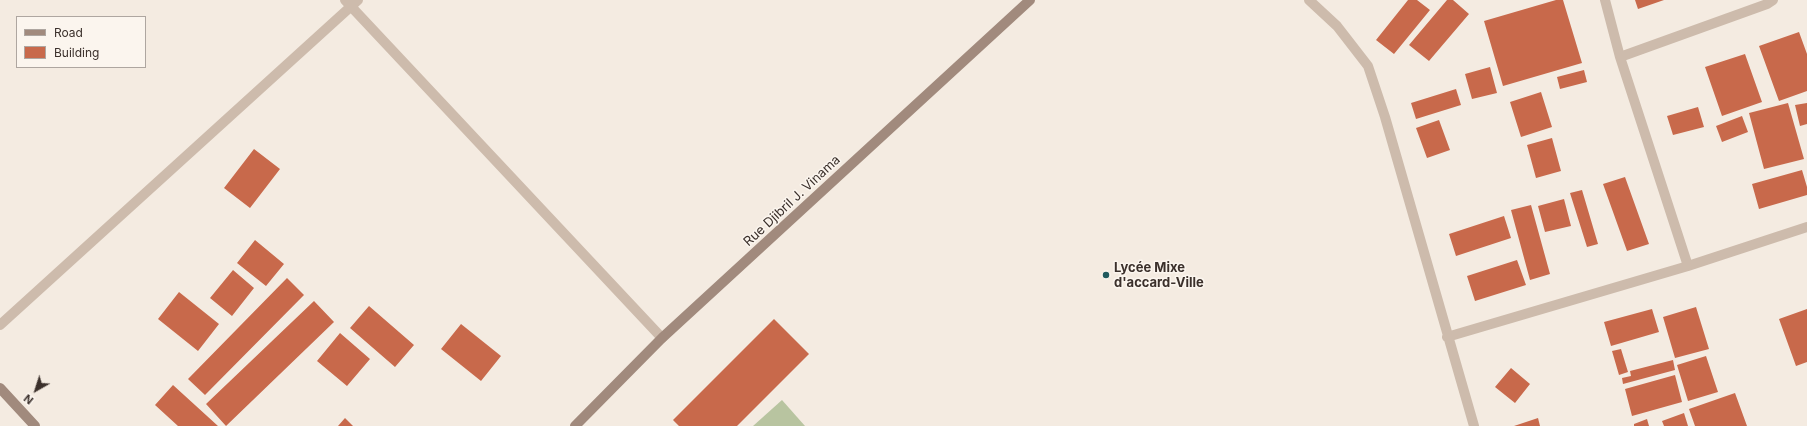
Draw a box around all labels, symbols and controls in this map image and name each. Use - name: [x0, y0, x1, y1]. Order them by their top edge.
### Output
- legend: [16, 16, 146, 68]
- text: Road: [54, 25, 83, 40]
- text: Building: [54, 45, 99, 60]
- street label: Rue Djibril J. Vinama: [741, 152, 843, 250]
- place label: Lycée Mixe d'accard-Ville: [1114, 260, 1204, 291]
- marker: Lycée Mixe d'accard-Ville: [1101, 270, 1111, 280]
- north arrow: [16, 370, 56, 410]
- text: N: [21, 391, 36, 407]

